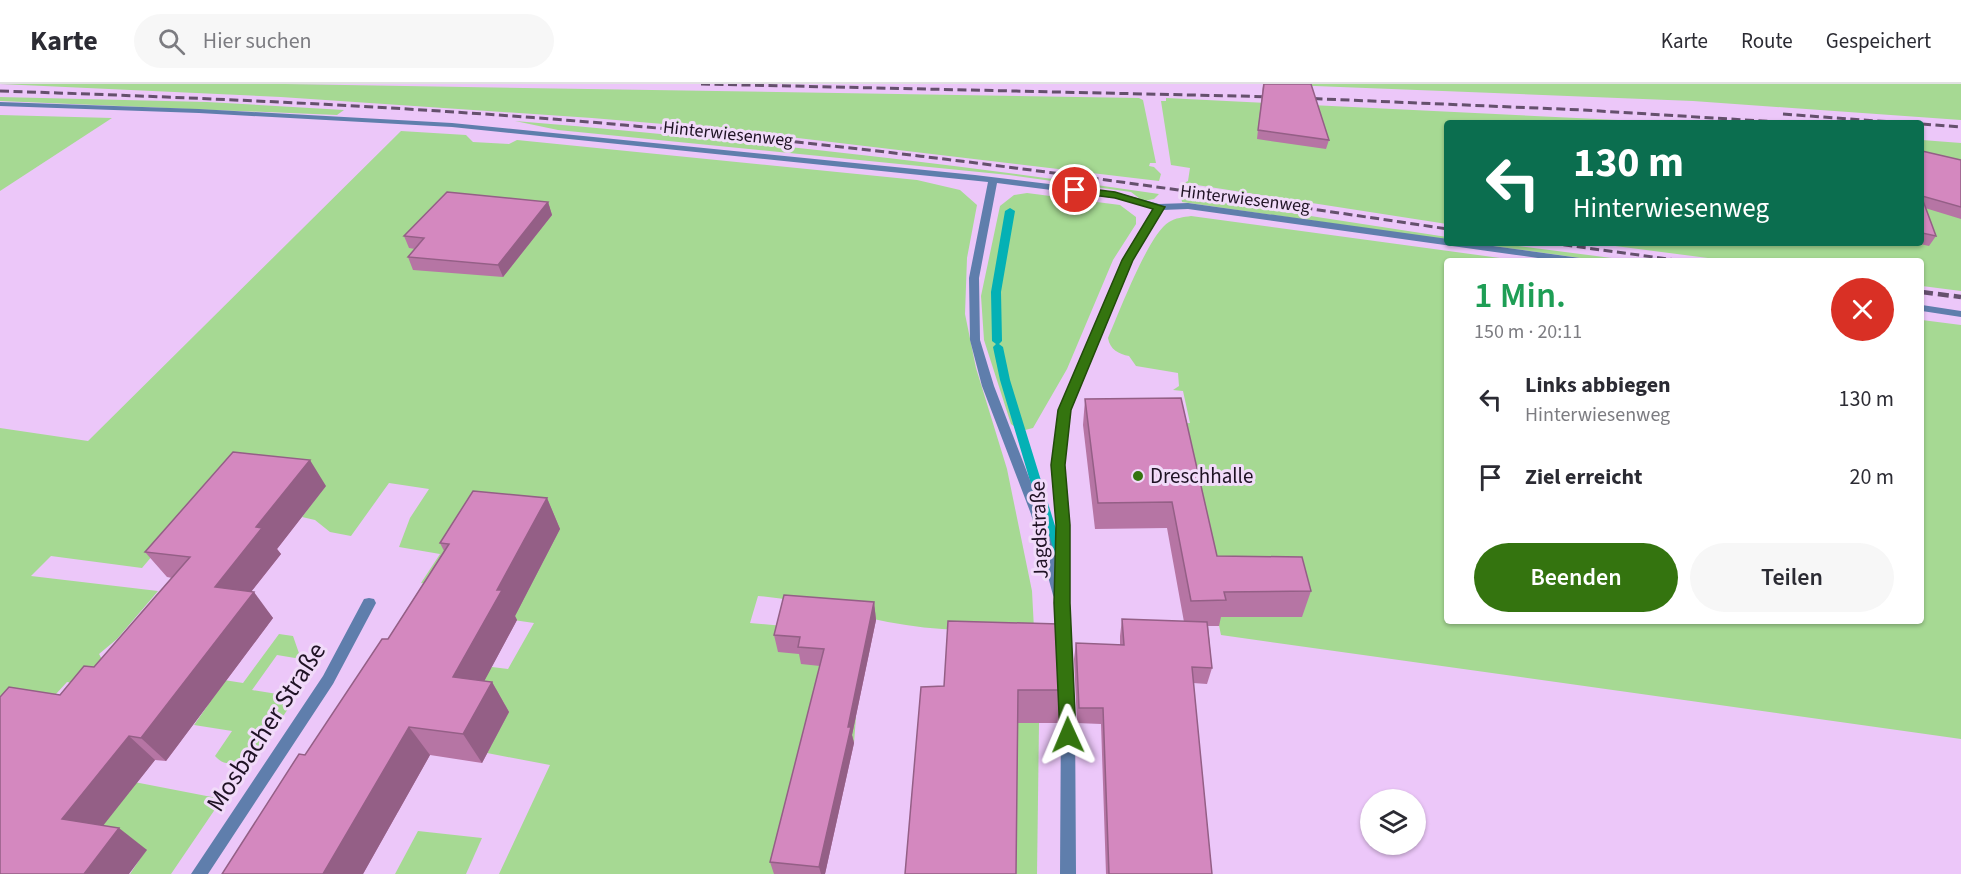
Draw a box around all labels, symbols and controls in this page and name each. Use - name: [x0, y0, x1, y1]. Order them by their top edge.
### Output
- search box: [134, 14, 554, 68]
- text: Karte: [30, 21, 98, 61]
- icon: search: [155, 25, 188, 58]
- text: Hier suchen: [203, 25, 312, 57]
- text: Karte: [1661, 26, 1708, 56]
- text: Route: [1741, 26, 1793, 56]
- text: Gespeichert: [1826, 26, 1931, 56]
- street label: Hinterwiesenweg: [662, 115, 794, 153]
- text: 130 m: [1573, 133, 1684, 193]
- icon: left: [1474, 144, 1552, 222]
- pin: [1049, 164, 1100, 215]
- icon: arrive: [1058, 173, 1091, 206]
- street label: Hinterwiesenweg: [1179, 179, 1311, 219]
- text: Hinterwiesenweg: [1573, 189, 1769, 228]
- text: 1 Min.: [1474, 270, 1566, 321]
- button: close: [1831, 278, 1894, 341]
- text: 150 m · 20:11: [1474, 318, 1582, 346]
- text: Links abbiegen: [1525, 369, 1671, 401]
- icon: left: [1474, 383, 1507, 416]
- text: 130 m: [1839, 383, 1894, 415]
- text: Hinterwiesenweg: [1525, 401, 1670, 429]
- place label: Dreschhalle: [1150, 461, 1253, 491]
- icon: arrive: [1474, 461, 1507, 494]
- text: Ziel erreicht: [1525, 461, 1643, 493]
- text: 20 m: [1849, 461, 1894, 493]
- marker: Dreschhalle: [1131, 469, 1145, 483]
- street label: Jagdstraße: [1022, 481, 1056, 579]
- button: Beenden: [1474, 543, 1678, 612]
- button: Teilen: [1690, 543, 1894, 612]
- street label: Mosbacher Straße: [197, 635, 335, 819]
- position arrow: [1036, 703, 1100, 767]
- map controls: [1360, 789, 1426, 855]
- button: layers: [1360, 789, 1426, 855]

